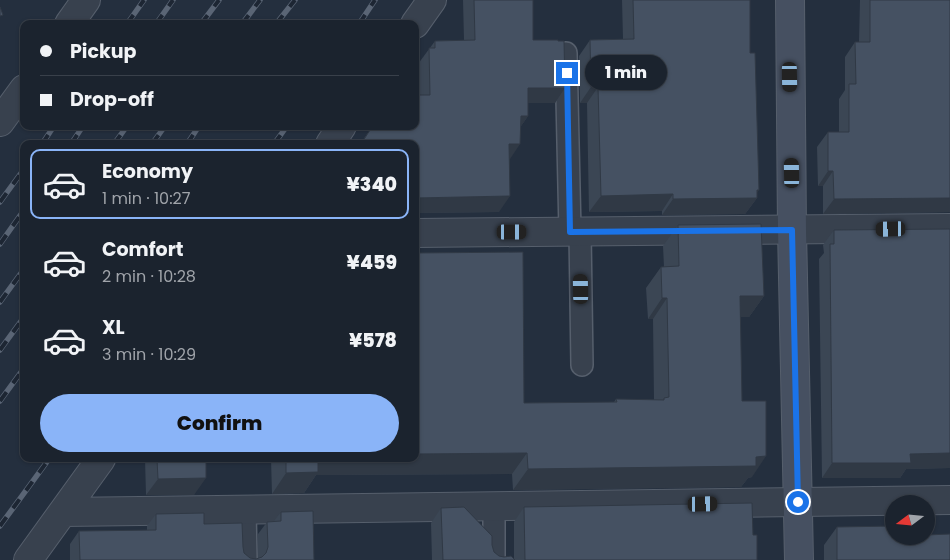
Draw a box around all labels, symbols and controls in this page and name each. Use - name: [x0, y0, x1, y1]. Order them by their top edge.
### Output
- text: Pickup: [70, 38, 136, 65]
- callout: 1 min: [584, 56, 667, 90]
- text: 1 min: [605, 61, 647, 84]
- route end: [556, 62, 578, 84]
- car: [782, 62, 797, 92]
- text: Drop-off: [70, 86, 154, 113]
- text: Economy: [102, 158, 193, 185]
- car: [784, 158, 799, 188]
- icon: car: [42, 162, 87, 207]
- text: ¥340: [346, 171, 397, 198]
- text: 1 min · 10:27: [102, 187, 191, 210]
- car: [875, 221, 906, 237]
- car: [497, 225, 527, 240]
- text: Comfort: [102, 236, 184, 263]
- icon: car: [42, 240, 87, 285]
- text: ¥459: [347, 249, 397, 276]
- text: 2 min · 10:28: [102, 265, 196, 288]
- car: [573, 274, 588, 304]
- text: XL: [102, 314, 125, 341]
- icon: car: [42, 318, 87, 363]
- text: ¥578: [349, 327, 397, 354]
- text: 3 min · 10:29: [102, 343, 196, 366]
- button: Confirm: [40, 394, 399, 452]
- route start: [787, 491, 809, 513]
- north arrow: [885, 495, 935, 545]
- map controls: [885, 495, 935, 545]
- car: [687, 496, 718, 512]

